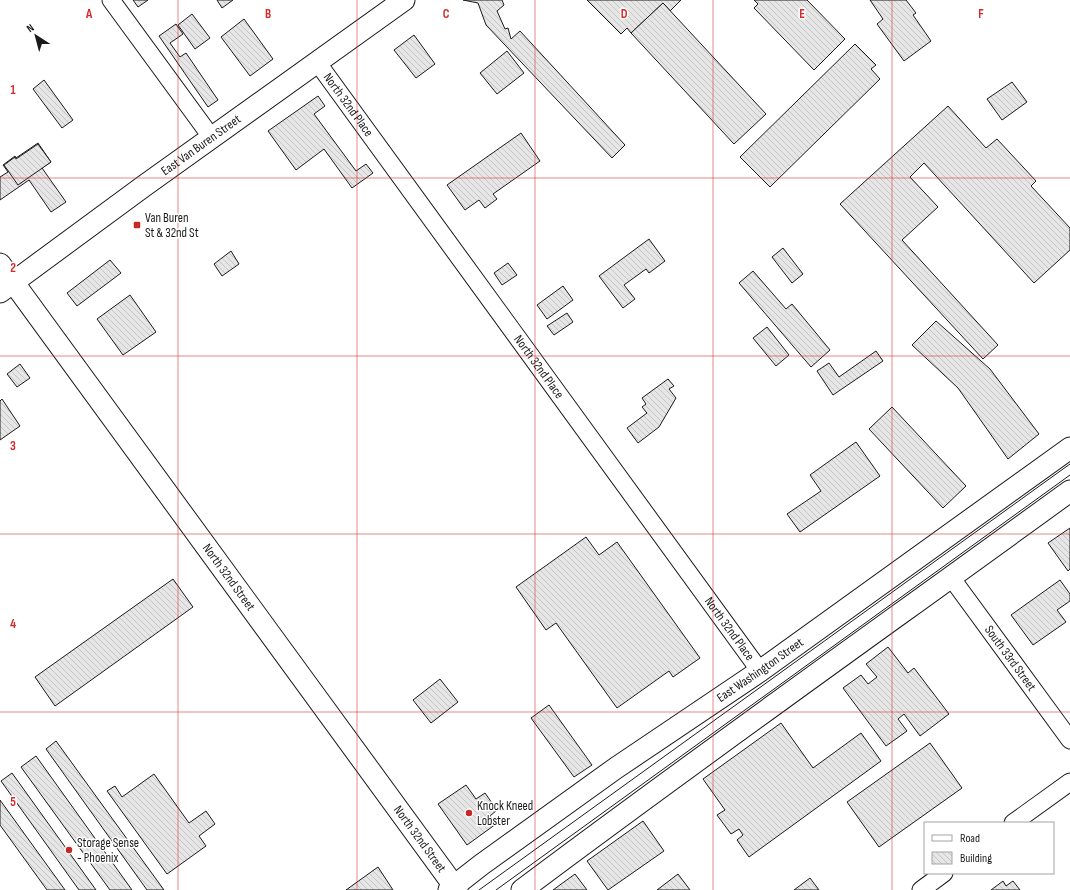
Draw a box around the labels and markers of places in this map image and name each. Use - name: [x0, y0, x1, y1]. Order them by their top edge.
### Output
- place label: Van Buren St & 32nd St: [145, 210, 199, 241]
- marker: Van Buren St & 32nd St: [132, 220, 142, 230]
- place label: Knock Kneed Lobster: [477, 798, 533, 829]
- marker: Knock Kneed Lobster: [464, 808, 474, 818]
- place label: Storage Sense - Phoenix: [77, 835, 139, 866]
- marker: Storage Sense - Phoenix: [64, 845, 74, 855]

